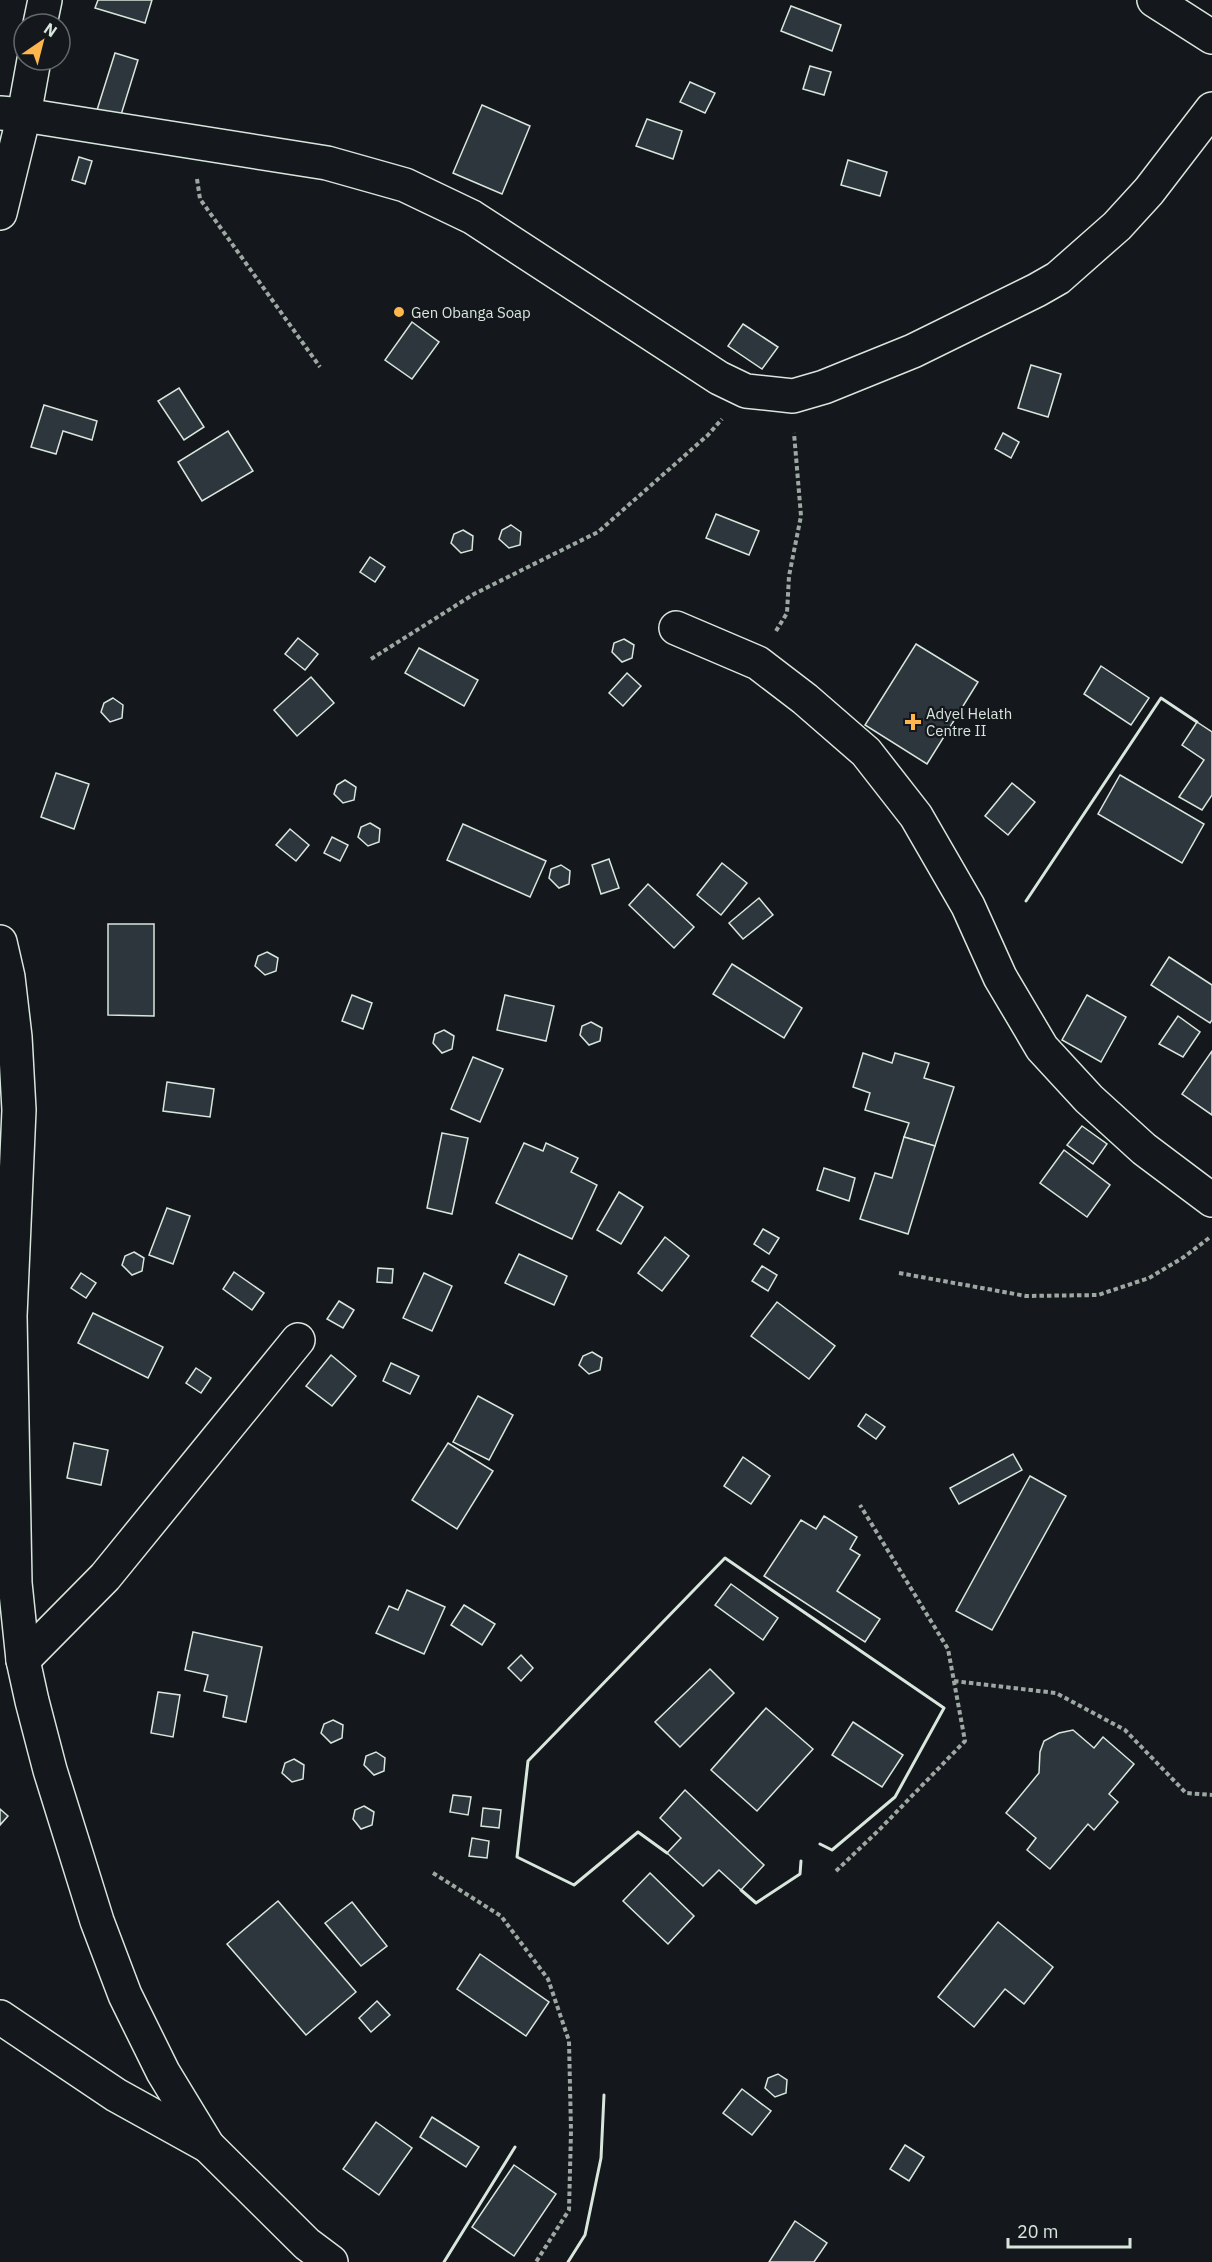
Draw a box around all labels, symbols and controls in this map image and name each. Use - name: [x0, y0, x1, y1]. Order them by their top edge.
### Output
- north arrow: [12, 12, 72, 72]
- text: N: [40, 18, 61, 41]
- place label: Gen Obanga Soap: [411, 303, 531, 322]
- marker: Gen Obanga Soap: [392, 305, 406, 319]
- place label: Adyel Helath Centre II: [926, 704, 1012, 740]
- marker: Adyel Helath Centre II: [904, 713, 922, 731]
- scale bar: [1008, 2211, 1130, 2249]
- text: 20 m: [1017, 2220, 1059, 2243]

